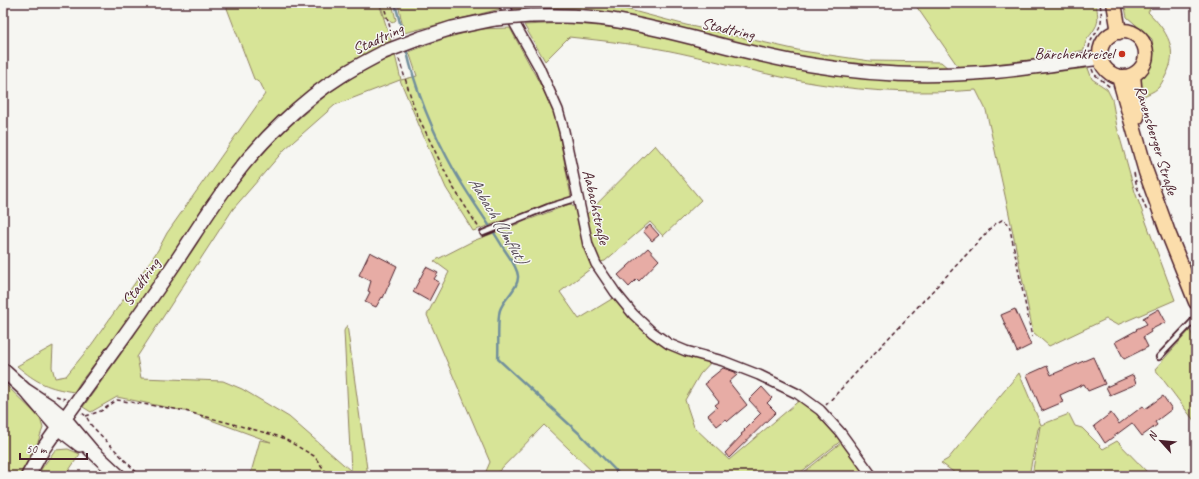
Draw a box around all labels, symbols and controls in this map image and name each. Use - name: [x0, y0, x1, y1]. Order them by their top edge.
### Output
- street label: Stadtring: [700, 13, 758, 45]
- street label: Stadtring: [349, 18, 408, 59]
- place label: Bärchenkreisel: [1034, 44, 1117, 64]
- marker: Bärchenkreisel: [1117, 49, 1127, 59]
- street label: Ravensberger Straße: [1130, 83, 1183, 199]
- street label: Aabachstraße: [578, 168, 615, 248]
- water label: Aabach (Umflut): [464, 173, 534, 270]
- street label: Stadtring: [117, 253, 165, 310]
- north arrow: [1141, 421, 1181, 461]
- text: N: [1144, 428, 1161, 443]
- scale bar: [20, 435, 87, 461]
- text: 50 m: [26, 441, 48, 457]

